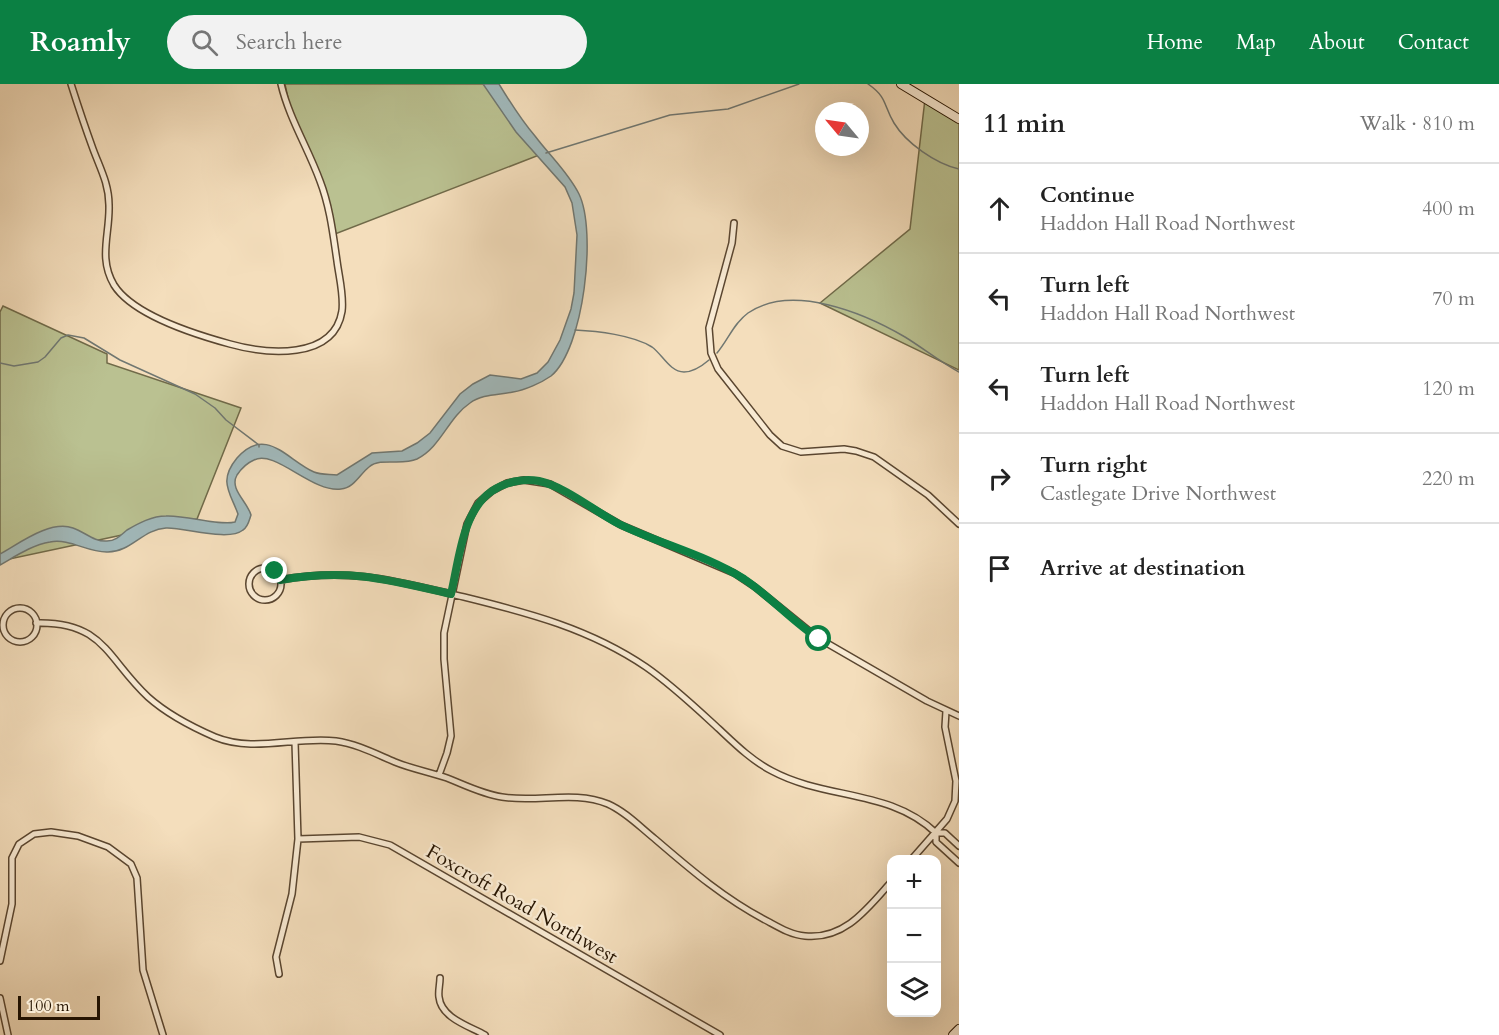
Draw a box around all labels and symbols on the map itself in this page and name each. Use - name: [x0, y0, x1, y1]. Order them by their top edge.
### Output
- north arrow: [815, 102, 869, 156]
- route end: [261, 557, 287, 583]
- route start: [805, 625, 831, 651]
- street label: Foxcroft Road Northwest: [421, 838, 623, 970]
- scale bar: [18, 993, 100, 1020]

